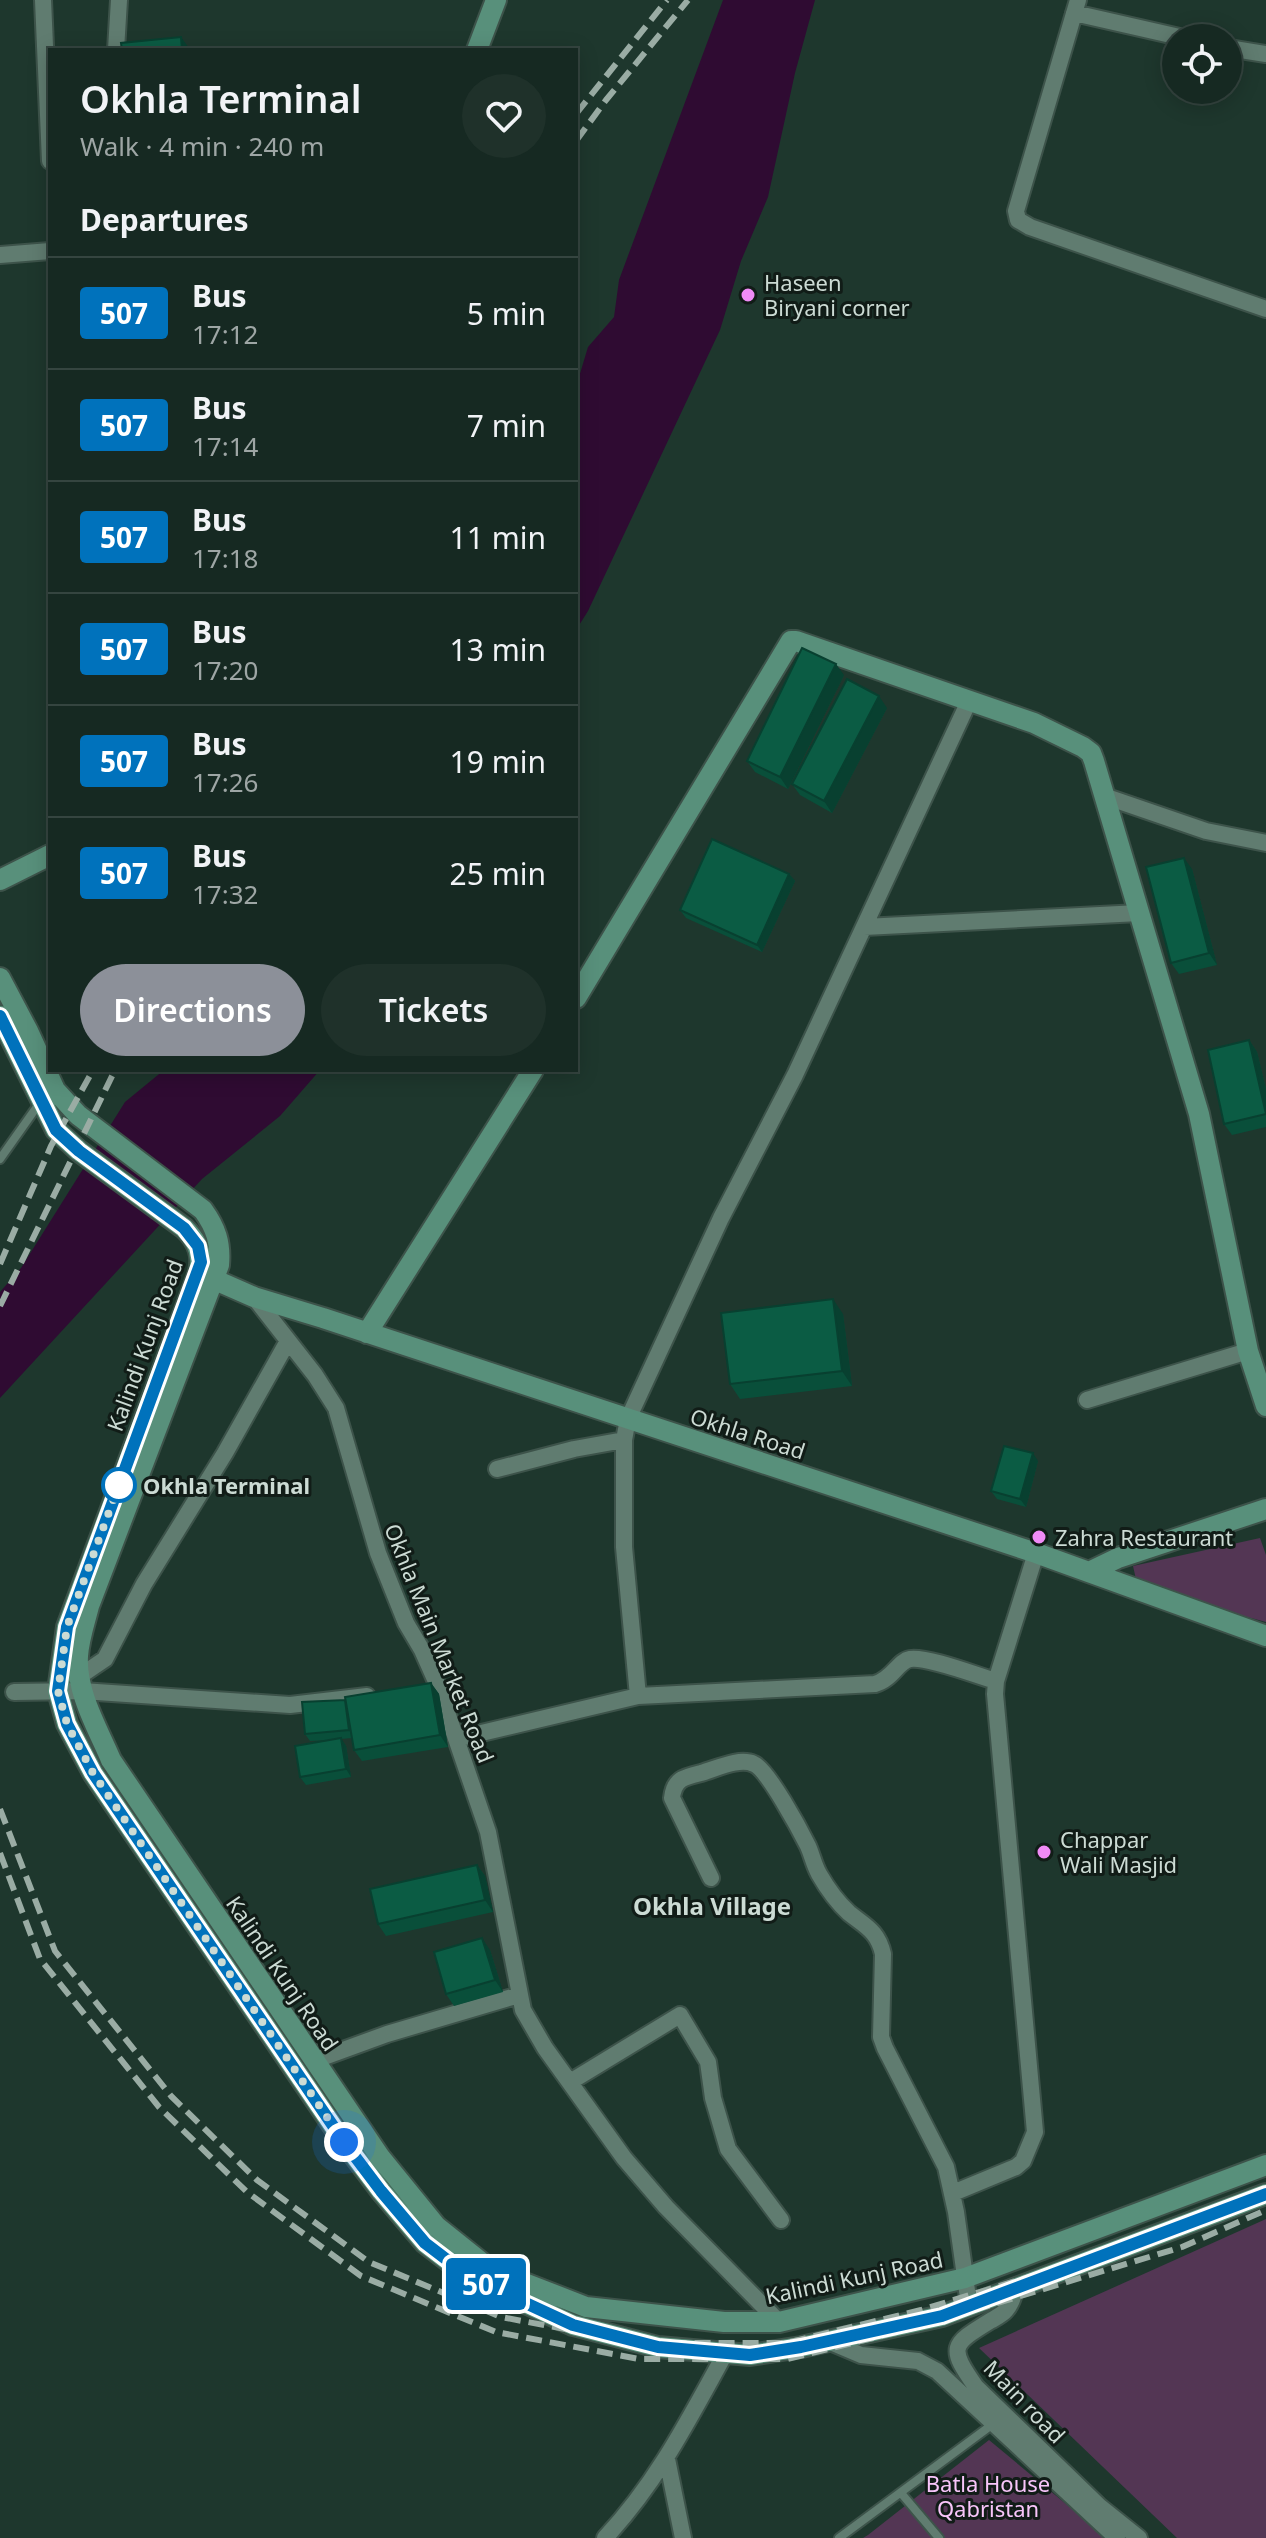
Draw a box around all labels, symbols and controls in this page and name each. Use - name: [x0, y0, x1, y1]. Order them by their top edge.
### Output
- map controls: [1162, 24, 1242, 104]
- button: locate: [1162, 24, 1242, 104]
- text: Okhla Terminal: [80, 72, 362, 124]
- button: heart: [462, 74, 546, 158]
- text: Walk · 4 min · 240 m: [80, 128, 324, 164]
- text: Departures: [80, 199, 249, 240]
- place label: Haseen Biryani corner: [764, 267, 910, 322]
- text: Bus: [192, 275, 247, 316]
- marker: Haseen Biryani corner: [739, 286, 757, 304]
- text: 5 min: [467, 293, 546, 334]
- text: 507: [100, 294, 148, 332]
- text: 17:12: [192, 316, 258, 352]
- text: Bus: [192, 387, 247, 428]
- text: 7 min: [467, 405, 546, 446]
- text: 507: [100, 406, 148, 444]
- text: 17:14: [192, 428, 258, 464]
- text: Bus: [192, 499, 247, 540]
- text: 11 min: [450, 517, 546, 558]
- text: 507: [100, 518, 148, 556]
- text: 17:18: [192, 540, 258, 576]
- text: Bus: [192, 611, 247, 652]
- text: 13 min: [450, 629, 546, 670]
- text: 507: [100, 630, 148, 668]
- text: 17:20: [192, 652, 258, 688]
- text: Bus: [192, 723, 247, 764]
- text: 19 min: [450, 741, 546, 782]
- text: 507: [100, 742, 148, 780]
- text: 17:26: [192, 764, 258, 800]
- text: Bus: [192, 835, 247, 876]
- text: 25 min: [450, 853, 546, 894]
- text: 507: [100, 854, 148, 892]
- text: 17:32: [192, 876, 258, 912]
- button: Directions: [80, 964, 305, 1056]
- button: Tickets: [321, 964, 546, 1056]
- street label: Kalindi Kunj Road: [99, 1255, 189, 1435]
- street label: Okhla Road: [687, 1400, 809, 1466]
- marker: Okhla Terminal: [102, 1468, 136, 1502]
- place label: Okhla Terminal: [143, 1470, 310, 1500]
- street label: Okhla Main Market Road: [378, 1519, 502, 1767]
- place label: Zahra Restaurant: [1055, 1522, 1233, 1552]
- marker: Zahra Restaurant: [1030, 1528, 1048, 1546]
- place label: Chappar Wali Masjid: [1060, 1824, 1177, 1879]
- marker: Chappar Wali Masjid: [1035, 1843, 1053, 1861]
- district label: Okhla Village: [633, 1889, 791, 1922]
- street label: Kalindi Kunj Road: [220, 1890, 346, 2056]
- your location: [324, 2122, 364, 2162]
- street label: Kalindi Kunj Road: [762, 2244, 946, 2310]
- line badge: 507: [440, 2258, 532, 2310]
- text: 507: [462, 2265, 510, 2303]
- street label: Main road: [978, 2353, 1072, 2449]
- park label: Batla House Qabristan: [926, 2468, 1050, 2523]

